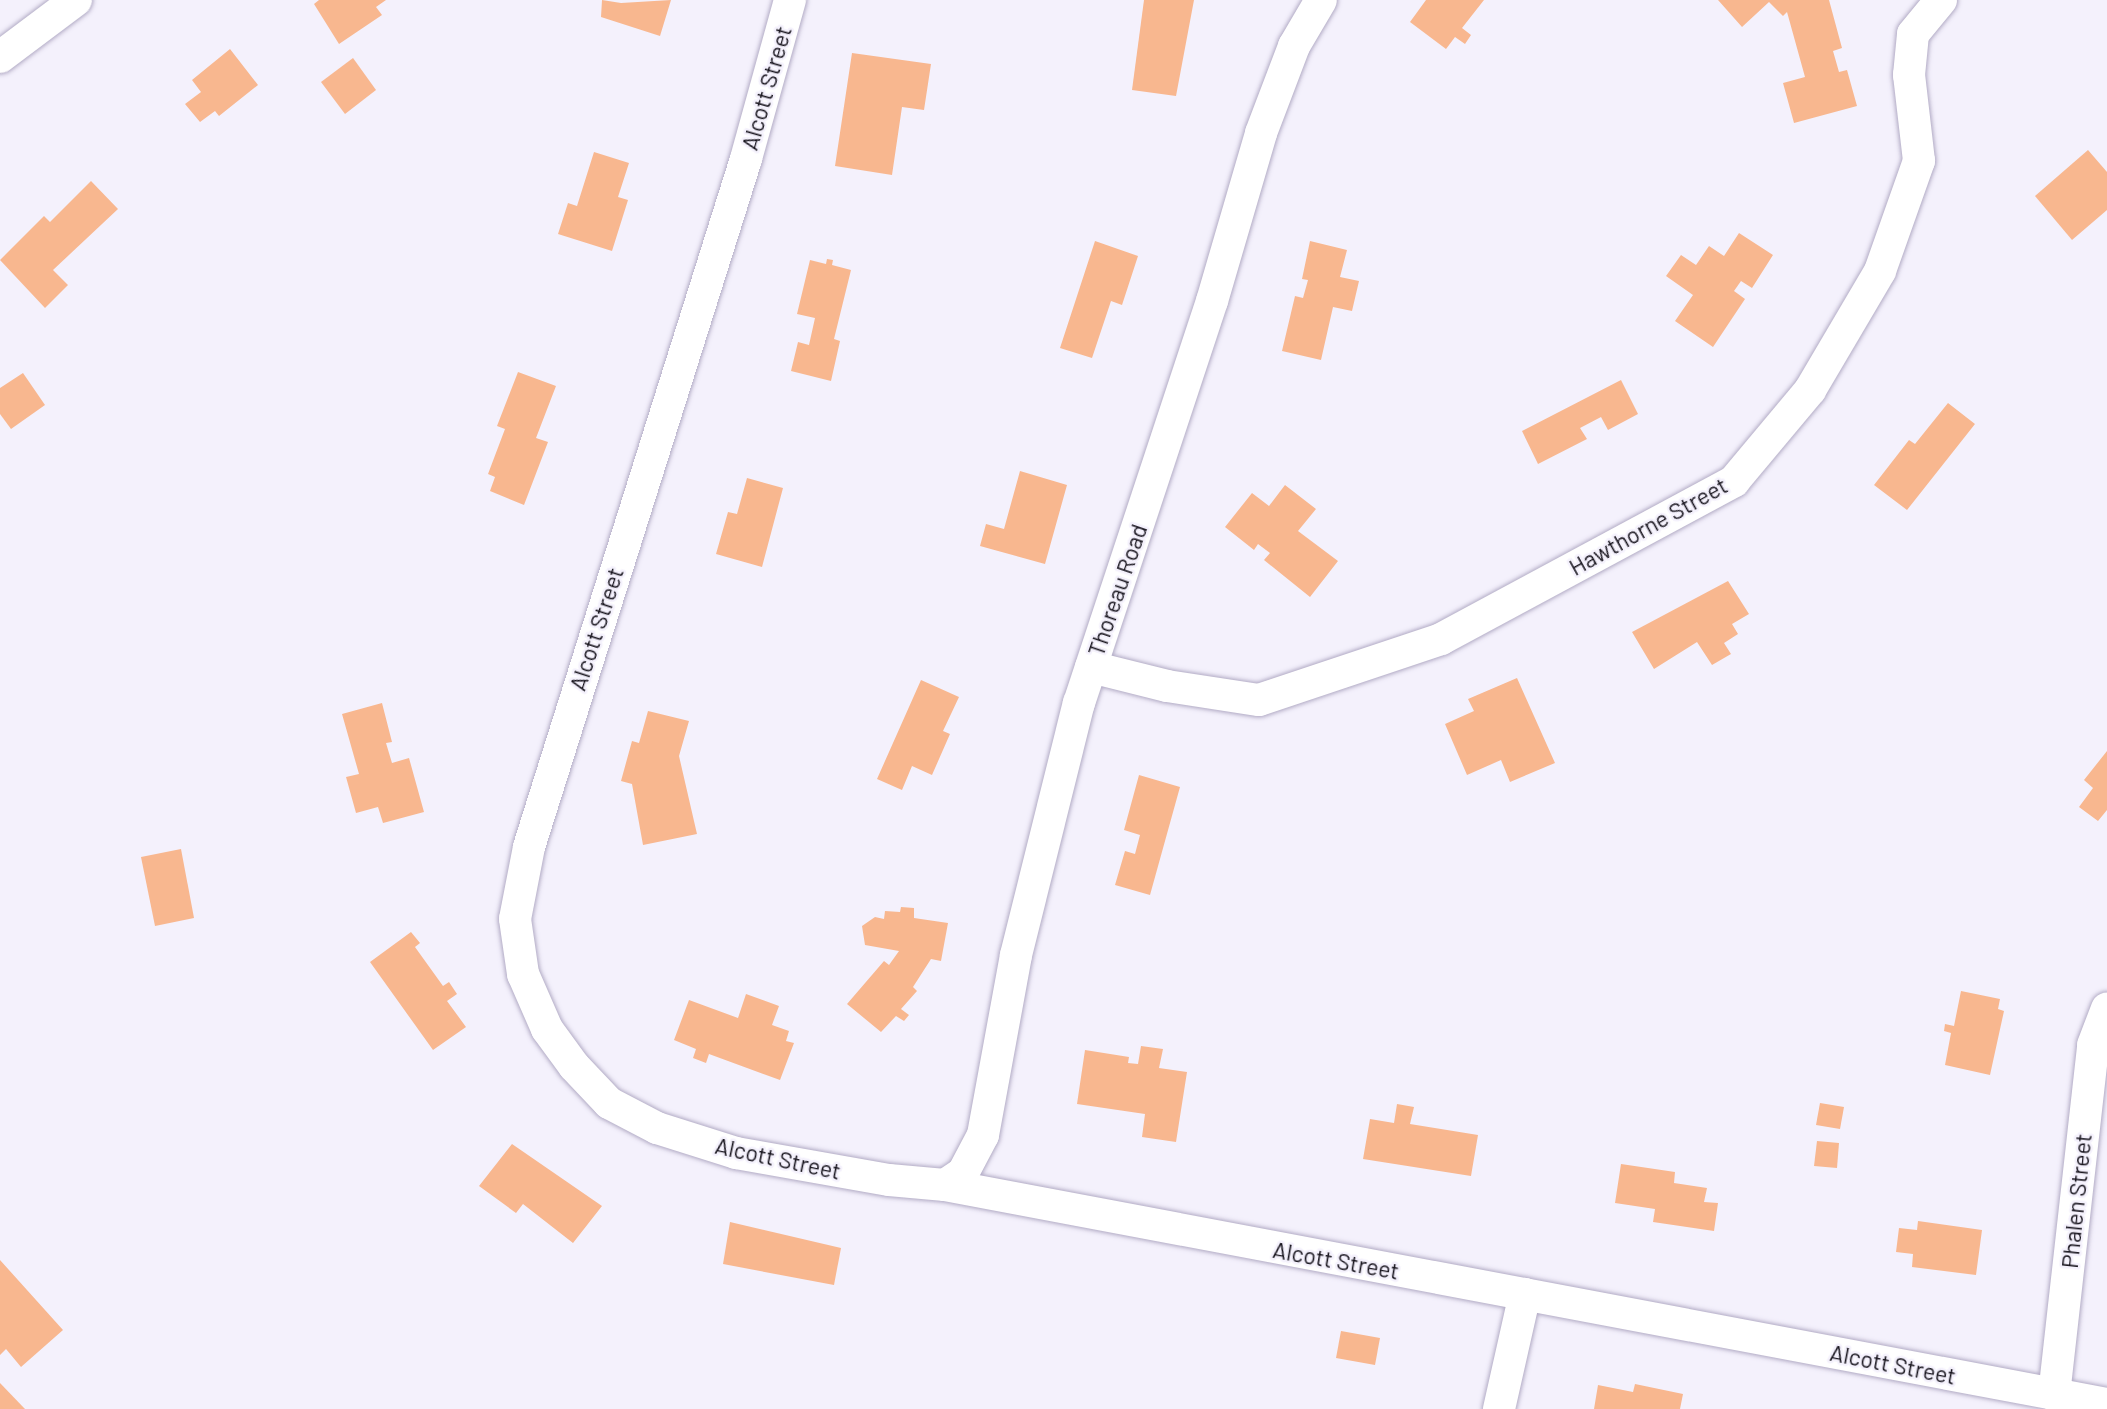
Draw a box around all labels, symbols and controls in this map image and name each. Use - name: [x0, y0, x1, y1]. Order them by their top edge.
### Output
- street label: Alcott Street: [735, 23, 797, 153]
- street label: Hawthorne Street: [1564, 471, 1732, 581]
- street label: Thoreau Road: [1082, 520, 1152, 660]
- street label: Alcott Street: [563, 564, 629, 694]
- street label: Alcott Street: [713, 1131, 843, 1185]
- street label: Phalen Street: [2055, 1132, 2097, 1270]
- street label: Alcott Street: [1271, 1235, 1401, 1285]
- street label: Alcott Street: [1828, 1338, 1958, 1390]

